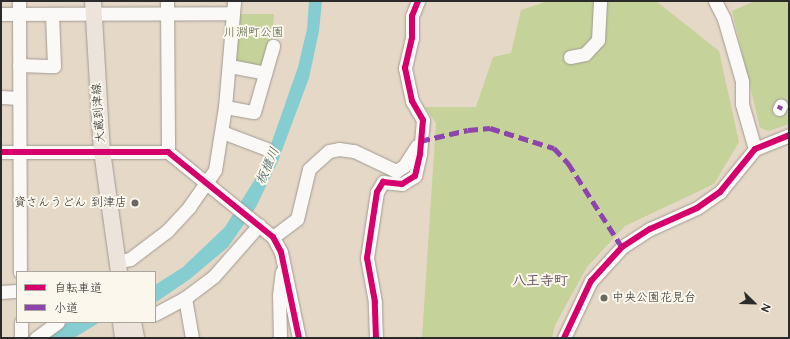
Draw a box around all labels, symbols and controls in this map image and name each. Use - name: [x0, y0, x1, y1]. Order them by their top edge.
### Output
- park label: 川淵町公園: [224, 26, 284, 40]
- street label: 大蔵到津線: [90, 83, 108, 143]
- water label: 板櫃川: [253, 145, 283, 187]
- place label: 資さんうどん 到津店: [14, 196, 127, 210]
- marker: 資さんうどん 到津店: [130, 198, 140, 208]
- legend: [16, 271, 156, 323]
- district label: 八王寺町: [512, 273, 568, 289]
- text: 自転車道: [54, 280, 102, 297]
- north arrow: [734, 283, 774, 323]
- place label: 中央公園花見台: [612, 291, 696, 305]
- marker: 中央公園花見台: [599, 293, 609, 303]
- text: 小道: [54, 300, 78, 317]
- text: N: [757, 302, 774, 314]

